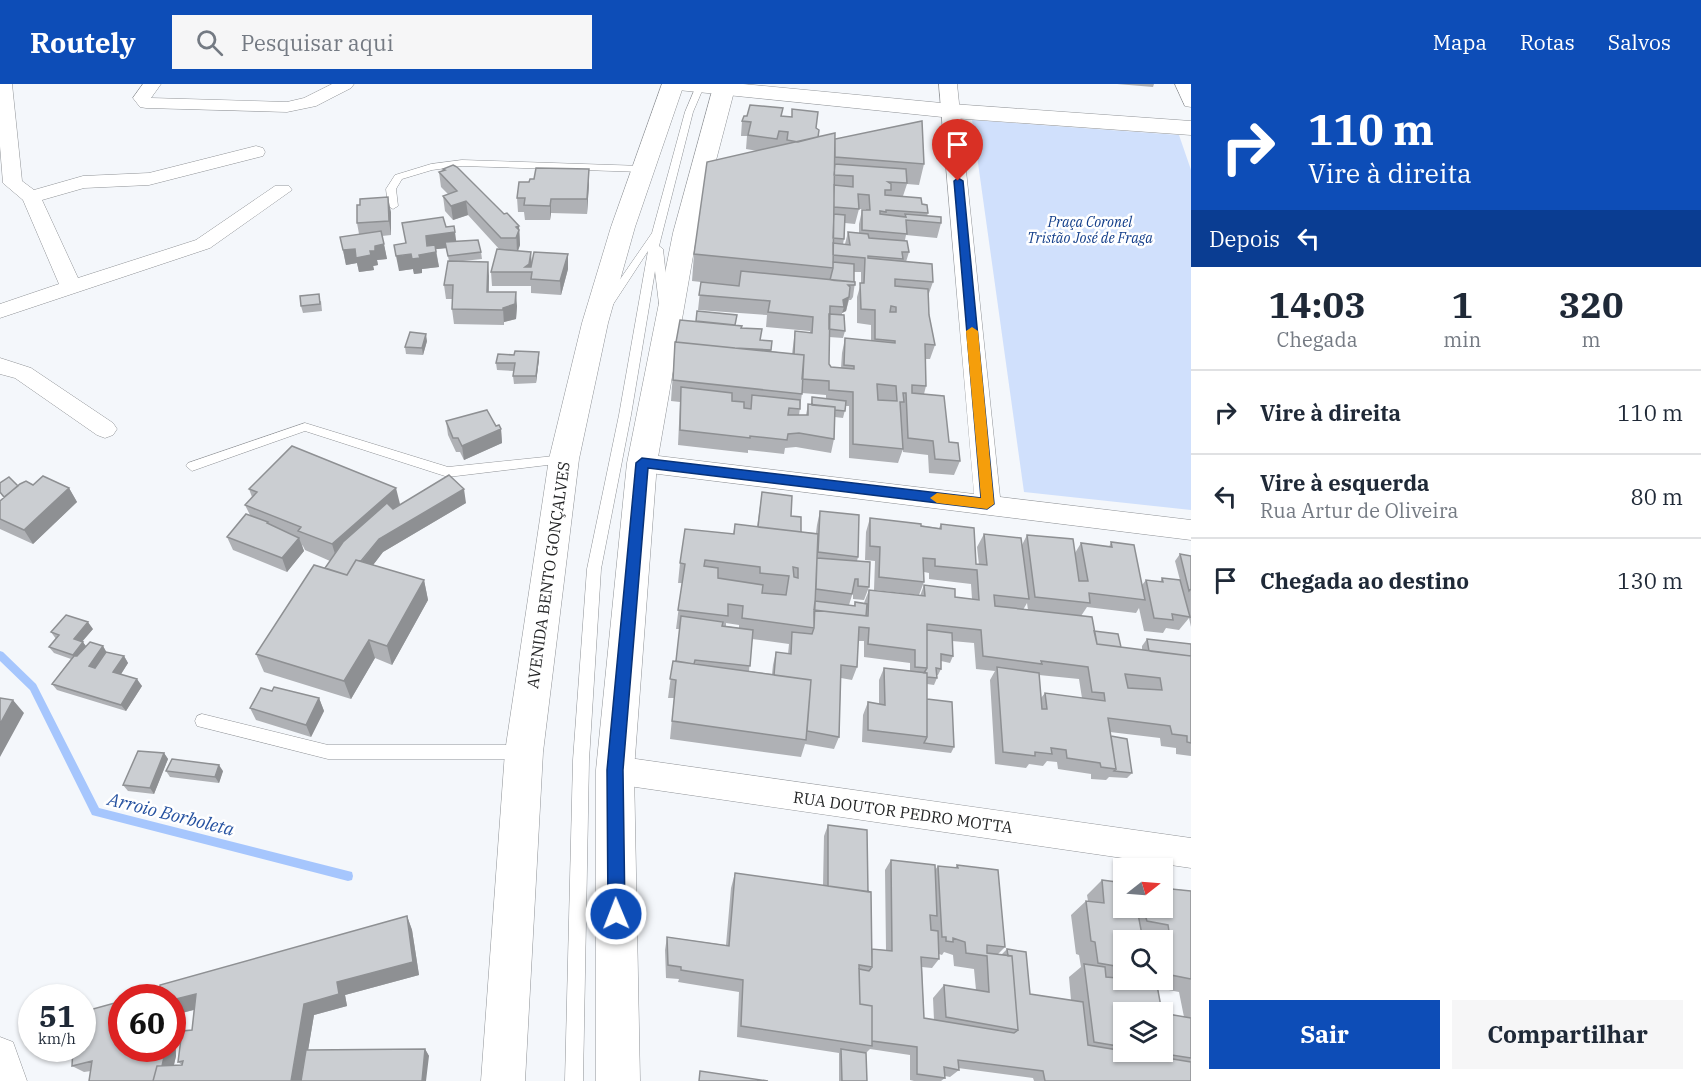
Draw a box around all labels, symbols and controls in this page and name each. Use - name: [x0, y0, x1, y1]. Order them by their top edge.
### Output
- search box: [172, 15, 592, 69]
- text: Routely: [30, 24, 136, 61]
- icon: search: [193, 26, 226, 59]
- text: Pesquisar aqui: [241, 28, 394, 57]
- text: Mapa: [1433, 28, 1487, 56]
- text: Rotas: [1520, 28, 1575, 56]
- text: Salvos: [1608, 28, 1671, 56]
- text: 110 m: [1308, 102, 1434, 157]
- icon: right: [1209, 108, 1287, 186]
- pin: [932, 119, 983, 181]
- icon: arrive: [941, 128, 974, 161]
- text: Vire à direita: [1308, 155, 1472, 190]
- park label: Praça Coronel Tristão José de Fraga: [1027, 213, 1153, 247]
- icon: left: [1292, 222, 1325, 255]
- text: Depois: [1209, 224, 1280, 253]
- text: 14:03: [1268, 281, 1366, 328]
- text: 1: [1451, 281, 1473, 328]
- text: 320: [1559, 281, 1624, 328]
- text: Chegada: [1277, 326, 1358, 353]
- text: min: [1443, 326, 1481, 353]
- text: m: [1582, 326, 1601, 353]
- icon: right: [1209, 396, 1242, 429]
- text: Vire à direita: [1260, 398, 1401, 427]
- text: 110 m: [1617, 398, 1683, 427]
- street label: AVENIDA BENTO GONÇALVES: [522, 460, 574, 690]
- text: Vire à esquerda: [1260, 468, 1430, 497]
- icon: left: [1209, 480, 1242, 513]
- text: 80 m: [1631, 482, 1683, 511]
- text: Rua Artur de Oliveira: [1260, 497, 1458, 524]
- icon: arrive: [1209, 564, 1242, 597]
- text: Chegada ao destino: [1260, 566, 1469, 595]
- text: 130 m: [1617, 566, 1683, 595]
- water label: Arroio Borboleta: [104, 787, 237, 841]
- street label: RUA DOUTOR PEDRO MOTTA: [792, 787, 1014, 837]
- north arrow: [1113, 858, 1173, 918]
- map controls: [1113, 858, 1173, 1062]
- position arrow: [584, 882, 648, 946]
- button: search: [1113, 930, 1173, 990]
- speed limit sign: 60: [108, 984, 186, 1062]
- text: 51: [39, 996, 75, 1035]
- button: Sair: [1209, 1000, 1440, 1069]
- button: Compartilhar: [1452, 1000, 1683, 1069]
- button: layers: [1113, 1002, 1173, 1062]
- text: km/h: [38, 1029, 76, 1048]

